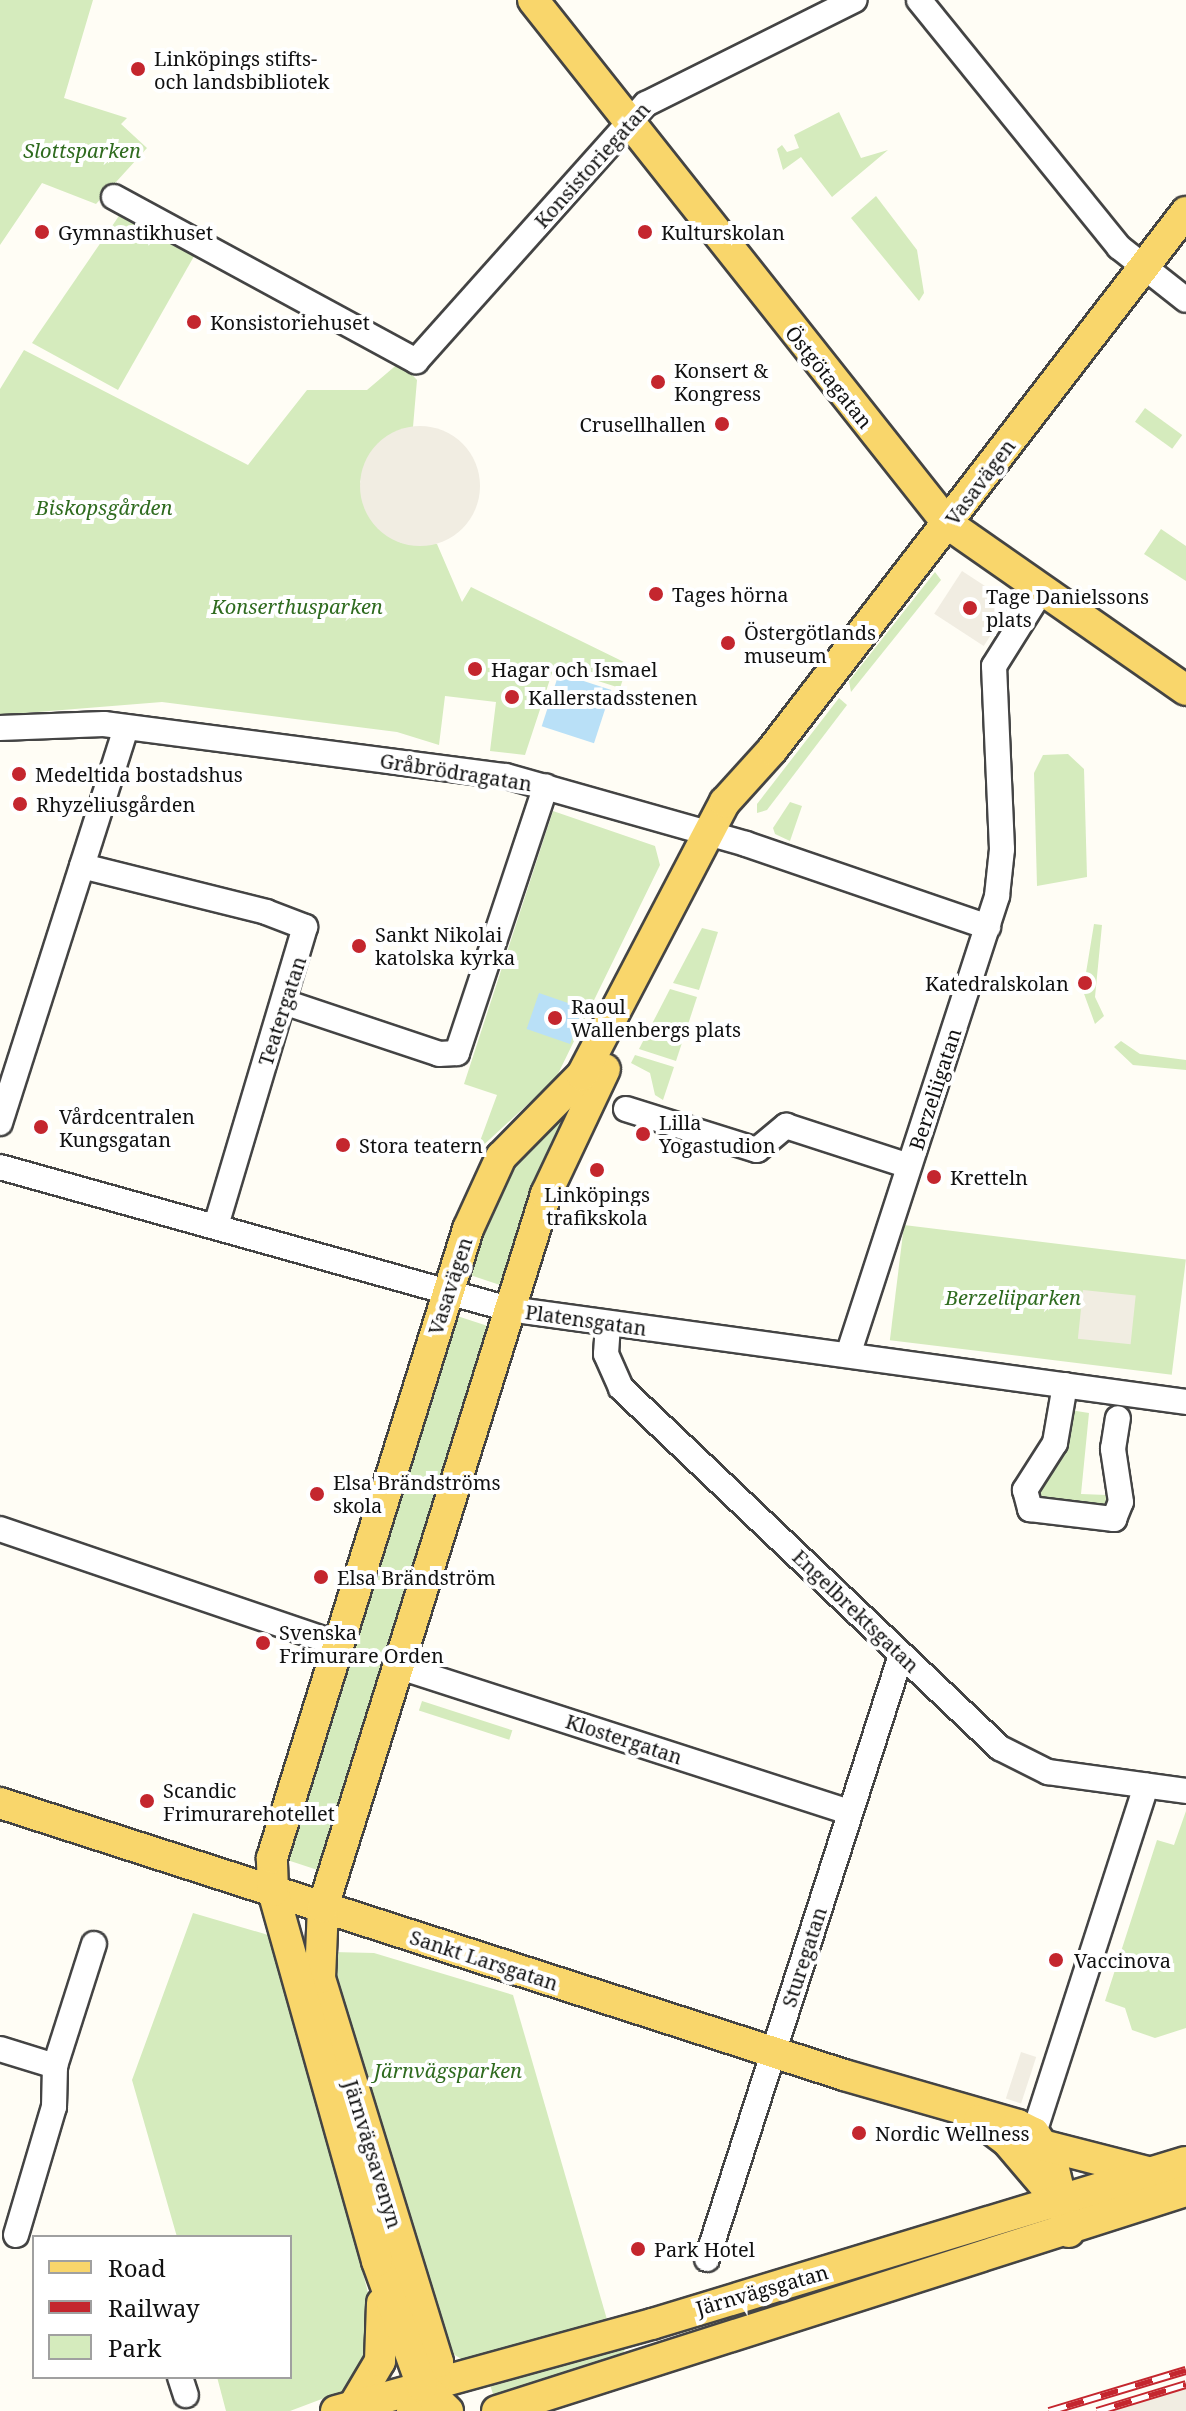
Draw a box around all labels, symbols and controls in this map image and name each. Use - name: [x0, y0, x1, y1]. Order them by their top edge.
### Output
- place label: Linköpings stifts- och landsbibliotek: [154, 46, 329, 93]
- marker: Linköpings stifts- och landsbibliotek: [129, 60, 147, 78]
- street label: Konsistoriegatan: [529, 97, 655, 233]
- park label: Slottsparken: [23, 138, 141, 162]
- place label: Gymnastikhuset: [58, 220, 213, 244]
- place label: Kulturskolan: [661, 220, 785, 244]
- marker: Gymnastikhuset: [33, 223, 51, 241]
- marker: Kulturskolan: [636, 223, 654, 241]
- place label: Konsistoriehuset: [210, 310, 370, 334]
- marker: Konsistoriehuset: [185, 313, 203, 331]
- street label: Östgötagatan: [780, 321, 878, 433]
- place label: Konsert & Kongress: [674, 358, 768, 405]
- marker: Konsert & Kongress: [649, 373, 667, 391]
- place label: Crusellhallen: [580, 412, 706, 436]
- marker: Crusellhallen: [713, 415, 731, 433]
- street label: Vasavägen: [940, 434, 1020, 530]
- park label: Biskopsgården: [36, 495, 172, 519]
- place label: Tages hörna: [672, 582, 788, 606]
- place label: Tage Danielssons plats: [986, 584, 1149, 631]
- marker: Tages hörna: [647, 585, 665, 603]
- park label: Konserthusparken: [211, 594, 383, 618]
- marker: Tage Danielssons plats: [961, 599, 979, 617]
- place label: Östergötlands museum: [744, 620, 876, 667]
- marker: Östergötlands museum: [719, 634, 737, 652]
- place label: Hagar och Ismael: [491, 657, 657, 681]
- marker: Hagar och Ismael: [466, 660, 484, 678]
- place label: Kallerstadsstenen: [528, 685, 698, 709]
- marker: Kallerstadsstenen: [503, 688, 521, 706]
- street label: Gråbrödragatan: [378, 748, 534, 796]
- place label: Medeltida bostadshus: [35, 762, 243, 786]
- marker: Medeltida bostadshus: [10, 765, 28, 783]
- place label: Rhyzeliusgården: [36, 792, 195, 816]
- marker: Rhyzeliusgården: [11, 795, 29, 813]
- place label: Sankt Nikolai katolska kyrka: [375, 922, 515, 969]
- marker: Sankt Nikolai katolska kyrka: [350, 937, 368, 955]
- street label: Teatergatan: [253, 953, 311, 1069]
- place label: Katedralskolan: [925, 971, 1069, 995]
- marker: Katedralskolan: [1076, 974, 1094, 992]
- place label: Raoul Wallenbergs plats: [571, 994, 741, 1041]
- marker: Raoul Wallenbergs plats: [546, 1009, 564, 1027]
- street label: Berzeliigatan: [904, 1025, 966, 1153]
- place label: Vårdcentralen Kungsgatan: [59, 1104, 195, 1151]
- place label: Lilla Yogastudion: [659, 1110, 776, 1157]
- marker: Vårdcentralen Kungsgatan: [30, 1116, 52, 1138]
- marker: Lilla Yogastudion: [634, 1125, 652, 1143]
- place label: Stora teatern: [359, 1133, 483, 1157]
- marker: Stora teatern: [334, 1136, 352, 1154]
- marker: Linköpings trafikskola: [588, 1161, 606, 1179]
- place label: Kretteln: [950, 1165, 1028, 1189]
- marker: Kretteln: [925, 1168, 943, 1186]
- place label: Linköpings trafikskola: [544, 1182, 650, 1229]
- street label: Vasavägen: [423, 1234, 477, 1338]
- park label: Berzeliiparken: [945, 1285, 1081, 1309]
- street label: Platensgatan: [524, 1300, 648, 1340]
- place label: Elsa Brändströms skola: [333, 1470, 501, 1517]
- marker: Elsa Brändströms skola: [308, 1485, 326, 1503]
- street label: Engelbrektsgatan: [788, 1545, 924, 1677]
- place label: Elsa Brändström: [337, 1565, 496, 1589]
- marker: Elsa Brändström: [312, 1568, 330, 1586]
- place label: Svenska Frimurare Orden: [279, 1620, 444, 1667]
- marker: Svenska Frimurare Orden: [254, 1634, 272, 1652]
- street label: Klostergatan: [563, 1709, 685, 1769]
- place label: Scandic Frimurarehotellet: [163, 1778, 335, 1825]
- marker: Scandic Frimurarehotellet: [138, 1792, 156, 1810]
- street label: Sturegatan: [777, 1904, 831, 2010]
- street label: Sankt Larsgatan: [407, 1925, 561, 1995]
- place label: Vaccinova: [1074, 1948, 1171, 1972]
- marker: Vaccinova: [1045, 1949, 1067, 1971]
- park label: Järnvägsparken: [374, 2058, 522, 2082]
- street label: Järnvägsavenyn: [339, 2077, 407, 2231]
- place label: Nordic Wellness: [875, 2121, 1029, 2145]
- marker: Nordic Wellness: [850, 2124, 868, 2142]
- legend: [32, 2235, 292, 2379]
- place label: Park Hotel: [654, 2237, 755, 2261]
- marker: Park Hotel: [629, 2240, 647, 2258]
- text: Road: [108, 2251, 166, 2284]
- street label: Järnvägsgatan: [693, 2260, 831, 2320]
- text: Railway: [108, 2291, 200, 2324]
- text: Park: [108, 2331, 161, 2364]

